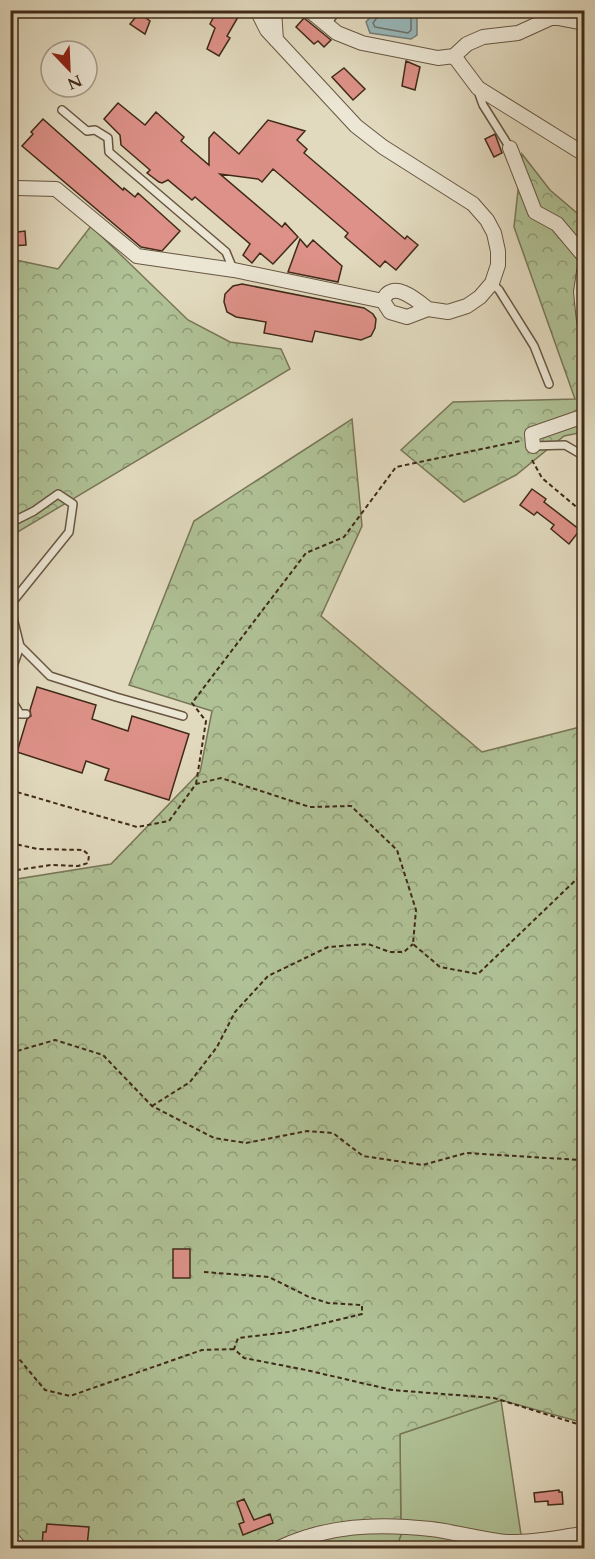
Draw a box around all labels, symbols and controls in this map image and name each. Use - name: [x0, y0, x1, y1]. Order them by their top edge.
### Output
- north arrow: [39, 39, 99, 99]
- text: N: [64, 69, 85, 95]

